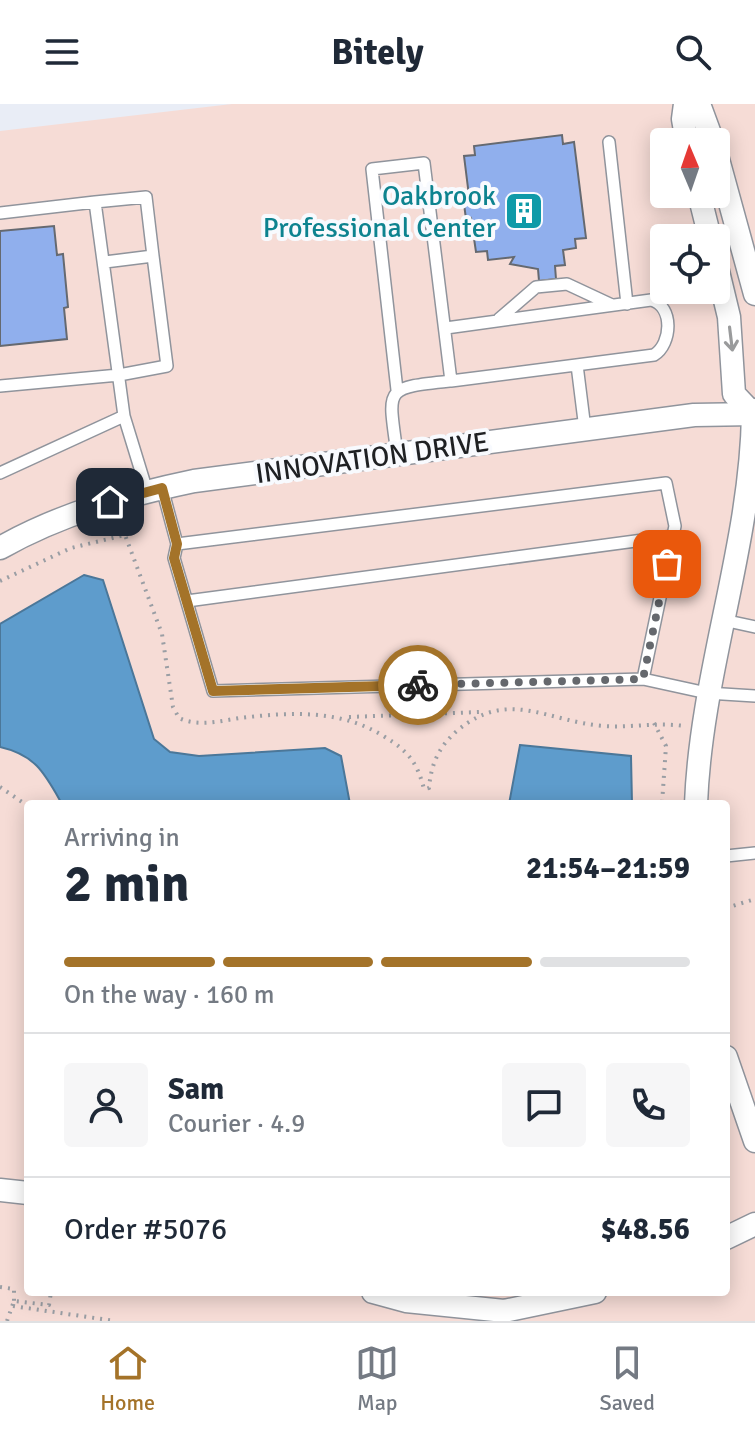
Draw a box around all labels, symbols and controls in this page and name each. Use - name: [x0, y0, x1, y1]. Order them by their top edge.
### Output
- icon: menu: [40, 30, 84, 74]
- text: Bitely: [331, 30, 424, 75]
- icon: search: [671, 30, 715, 74]
- north arrow: [650, 128, 730, 208]
- map controls: [650, 128, 730, 304]
- place label: Oakbrook Professional Center: [263, 179, 497, 245]
- building icon: Oakbrook Professional Center: [503, 190, 545, 232]
- button: locate: [650, 224, 730, 304]
- one-way arrow: [724, 325, 739, 352]
- street label: INNOVATION DRIVE: [253, 425, 491, 491]
- pin: [76, 468, 144, 536]
- icon: home: [88, 480, 132, 524]
- pin: [633, 530, 701, 598]
- icon: bag: [645, 542, 689, 586]
- courier: [378, 645, 458, 725]
- icon: bike: [396, 663, 440, 707]
- text: Arriving in: [64, 822, 180, 854]
- text: 21:54–21:59: [526, 850, 690, 887]
- text: 2 min: [64, 852, 190, 916]
- text: On the way · 160 m: [64, 979, 274, 1011]
- button: person: [64, 1063, 148, 1147]
- button: chat: [502, 1063, 586, 1147]
- button: phone: [606, 1063, 690, 1147]
- text: Sam: [168, 1071, 224, 1108]
- text: Courier · 4.9: [168, 1108, 305, 1140]
- text: Order #5076: [64, 1211, 227, 1248]
- text: $48.56: [600, 1211, 690, 1248]
- tab: Home: [100, 1341, 155, 1416]
- tab: Map: [355, 1341, 399, 1416]
- tab: Saved: [599, 1341, 655, 1416]

